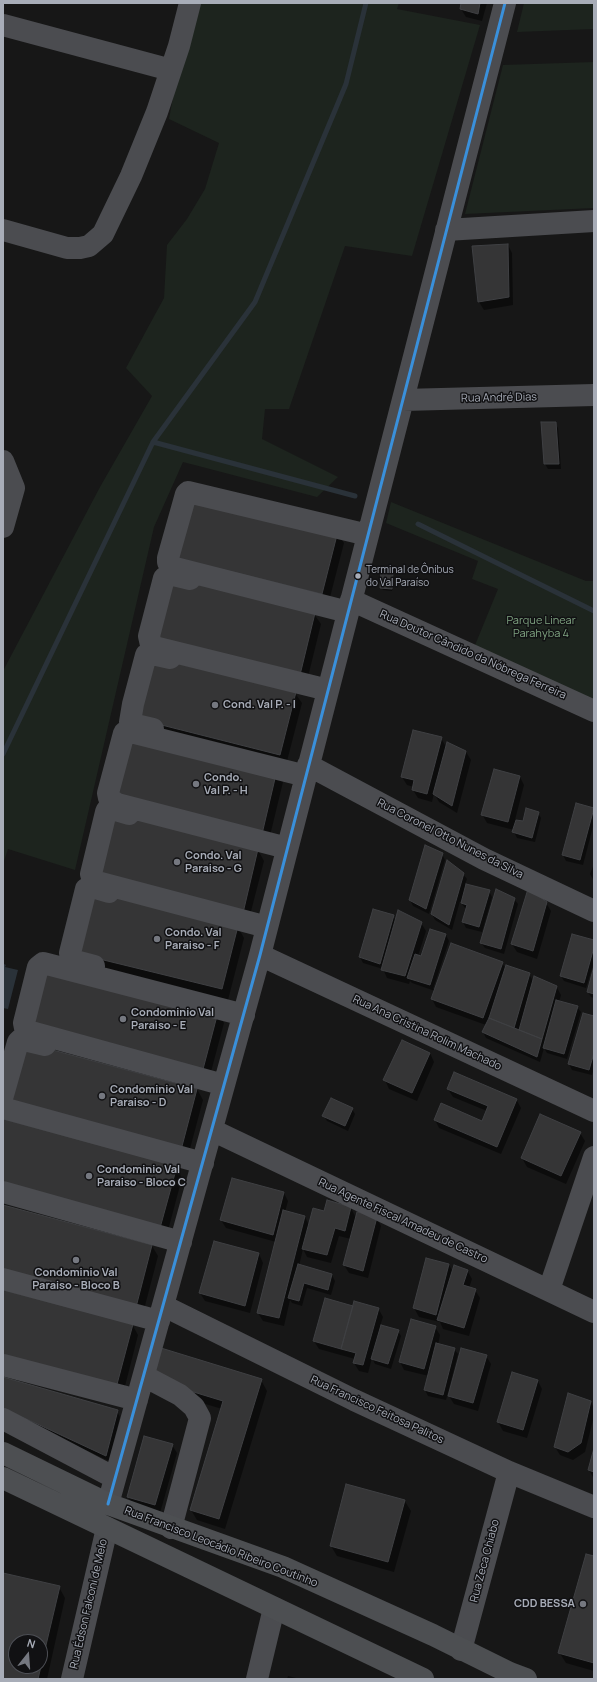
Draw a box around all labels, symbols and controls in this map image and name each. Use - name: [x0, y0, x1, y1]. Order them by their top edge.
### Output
- street label: Rua André Dias: [461, 391, 537, 405]
- place label: Terminal de Ônibus do Val Paraíso: [366, 564, 454, 588]
- marker: Terminal de Ônibus do Val Paraíso: [353, 571, 363, 581]
- street label: Rua Doutor Cândido da Nóbrega Ferreira: [378, 608, 568, 702]
- park label: Parque Linear Parahyba 4: [506, 614, 576, 640]
- place label: Cond. Val P. - I: [223, 698, 296, 712]
- marker: Cond. Val P. - I: [210, 700, 220, 710]
- place label: Condo. Val P. - H: [204, 771, 248, 797]
- marker: Condo. Val P. - H: [191, 779, 201, 789]
- street label: Rua Coronel Otto Nunes da Silva: [375, 796, 525, 882]
- place label: Condo. Val Paraiso - G: [185, 849, 242, 875]
- marker: Condo. Val Paraiso - G: [172, 857, 182, 867]
- place label: Condo. Val Paraiso - F: [165, 926, 222, 952]
- marker: Condo. Val Paraiso - F: [152, 934, 162, 944]
- street label: Rua Ana Cristina Rolim Machado: [350, 993, 504, 1073]
- place label: Condominio Val Paraiso - E: [131, 1006, 214, 1032]
- marker: Condominio Val Paraiso - E: [118, 1014, 128, 1024]
- place label: Condominio Val Paraiso - D: [110, 1083, 193, 1109]
- marker: Condominio Val Paraiso - D: [97, 1091, 107, 1101]
- place label: Condominio Val Paraiso - Bloco C: [97, 1163, 186, 1189]
- marker: Condominio Val Paraiso - Bloco C: [84, 1171, 94, 1181]
- street label: Rua Agente Fiscal Amadeu de Castro: [316, 1176, 490, 1266]
- marker: Condominio Val Paraiso - Bloco B: [71, 1255, 81, 1265]
- place label: Condominio Val Paraiso - Bloco B: [32, 1266, 120, 1292]
- street label: Rua Francisco Feitosa Palitos: [308, 1373, 446, 1447]
- street label: Rua Francisco Leocádio Ribeiro Coutinho: [122, 1504, 320, 1590]
- street label: Rua Zeca Chiabo: [468, 1518, 502, 1604]
- street label: Rua Édson Falconi de Melo: [68, 1538, 110, 1670]
- place label: CDD BESSA: [514, 1597, 575, 1611]
- marker: CDD BESSA: [578, 1599, 588, 1609]
- north arrow: [8, 1634, 48, 1674]
- text: N: [25, 1635, 37, 1651]

